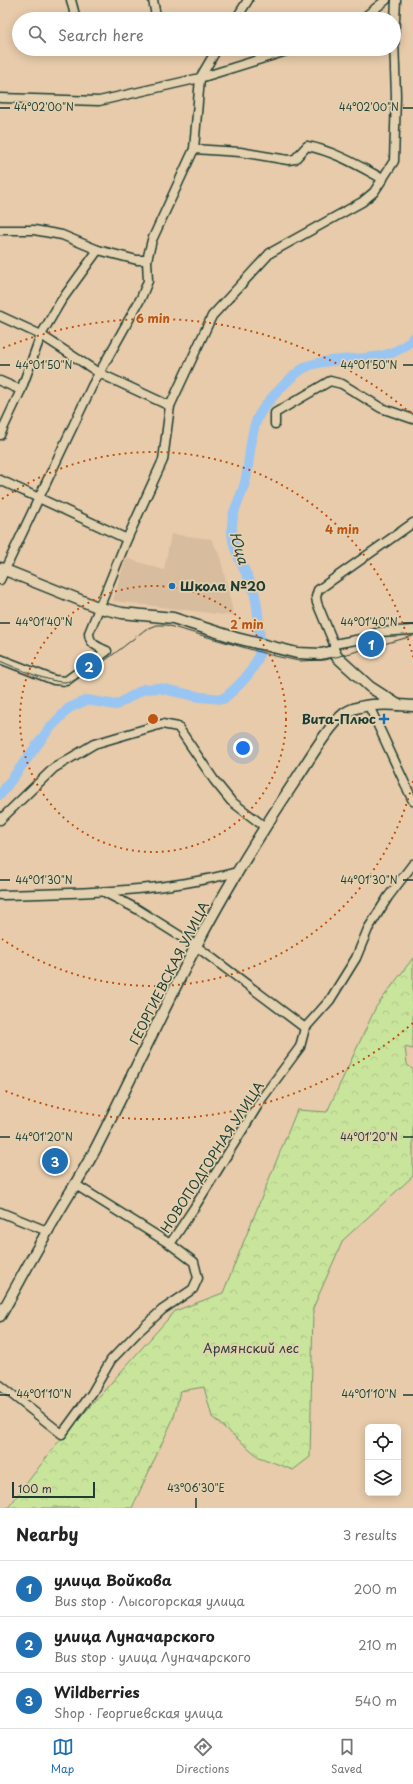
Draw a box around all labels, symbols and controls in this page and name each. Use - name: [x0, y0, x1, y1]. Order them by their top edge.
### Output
- search box: [12, 12, 401, 56]
- icon: search: [26, 23, 48, 45]
- text: Search here: [58, 23, 144, 46]
- text: 44°02'00"N: [14, 99, 74, 114]
- text: 44°02'00"N: [339, 99, 399, 114]
- text: 6 min: [136, 309, 170, 327]
- text: 44°01'50"N: [16, 357, 73, 372]
- text: 44°01'50"N: [341, 357, 398, 372]
- text: 4 min: [325, 520, 359, 538]
- water label: Юца: [225, 529, 254, 567]
- place label: Школа №20: [180, 576, 266, 595]
- marker: Школа №20: [167, 581, 177, 591]
- text: 44°01'40"N: [15, 614, 73, 629]
- text: 44°01'40"N: [340, 614, 398, 629]
- text: 2 min: [230, 615, 264, 633]
- pin: 1: [358, 629, 384, 659]
- pin: 2: [76, 651, 102, 681]
- place label: Вита-Плюс: [301, 709, 376, 728]
- centre of rings: [146, 712, 160, 726]
- marker: Вита-Плюс: [379, 714, 389, 724]
- your location: [233, 738, 253, 758]
- text: 44°01'30"N: [15, 872, 73, 887]
- text: 44°01'30"N: [340, 872, 398, 887]
- street label: ГЕОРГИЕВСКАЯ УЛИЦА: [124, 898, 213, 1048]
- street label: НОВОПОДГОРНАЯ УЛИЦА: [155, 1077, 268, 1236]
- text: 44°01'20"N: [15, 1129, 73, 1144]
- text: 44°01'20"N: [340, 1129, 398, 1144]
- pin: 3: [42, 1146, 68, 1176]
- park label: Армянский лес: [203, 1338, 299, 1357]
- text: 44°01'10"N: [16, 1386, 72, 1401]
- text: 44°01'10"N: [341, 1386, 397, 1401]
- map controls: [365, 1424, 401, 1496]
- button: locate: [365, 1424, 401, 1460]
- button: layers: [365, 1460, 401, 1496]
- scale bar: [12, 1480, 95, 1499]
- text: 100 m: [18, 1480, 52, 1497]
- text: 43°06'30"E: [167, 1480, 225, 1495]
- text: Nearby: [16, 1521, 78, 1547]
- text: 3 results: [343, 1525, 397, 1544]
- text: улица Войкова: [54, 1568, 172, 1591]
- text: 1: [26, 1579, 32, 1598]
- text: 200 m: [354, 1579, 397, 1598]
- text: Bus stop · Лысогорская улица: [54, 1591, 245, 1610]
- text: улица Луначарского: [54, 1624, 215, 1647]
- text: 2: [24, 1635, 34, 1654]
- text: 210 m: [358, 1635, 397, 1654]
- text: Bus stop · улица Луначарского: [54, 1647, 251, 1666]
- text: Wildberries: [54, 1680, 140, 1703]
- text: 3: [25, 1691, 33, 1710]
- text: 540 m: [354, 1691, 397, 1710]
- text: Shop · Георгиевская улица: [54, 1703, 223, 1722]
- tab: Map: [51, 1736, 74, 1777]
- tab: Directions: [176, 1736, 229, 1777]
- tab: Saved: [331, 1736, 362, 1777]

